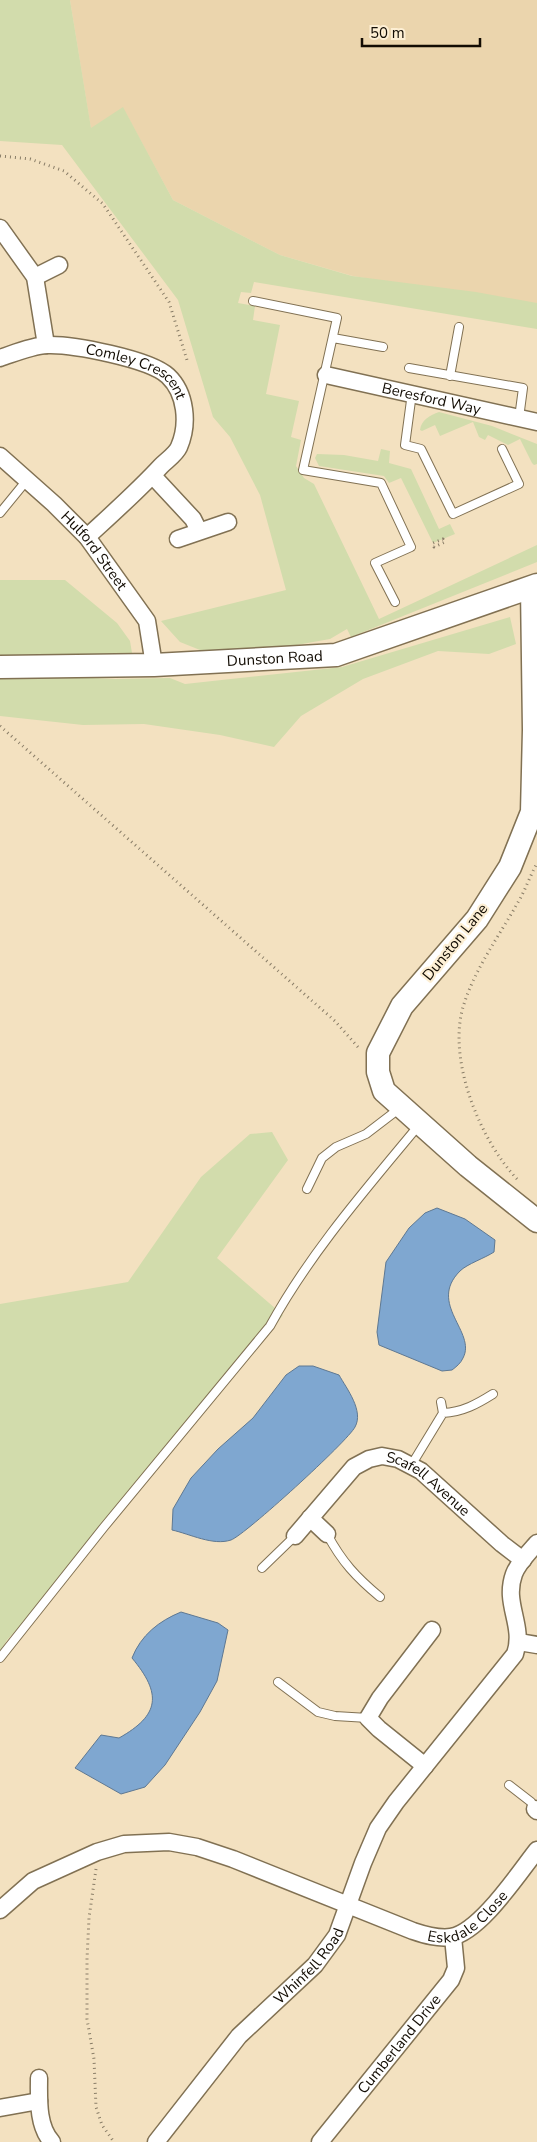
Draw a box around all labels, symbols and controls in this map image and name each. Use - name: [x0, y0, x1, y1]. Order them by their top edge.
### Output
- scale bar: [362, 15, 480, 47]
- text: 50 m: [370, 23, 405, 43]
- street label: Comley Crescent: [84, 339, 191, 403]
- street label: Beresford Way: [380, 378, 483, 419]
- street label: Hulford Street: [57, 507, 132, 595]
- street label: Dunston Road: [226, 646, 323, 671]
- street label: Dunston Lane: [418, 899, 492, 985]
- street label: Scafell Avenue: [385, 1447, 475, 1521]
- street label: Eskdale Close: [426, 1886, 512, 1948]
- street label: Whinfell Road: [269, 1925, 349, 2009]
- street label: Cumberland Drive: [353, 1990, 446, 2098]

